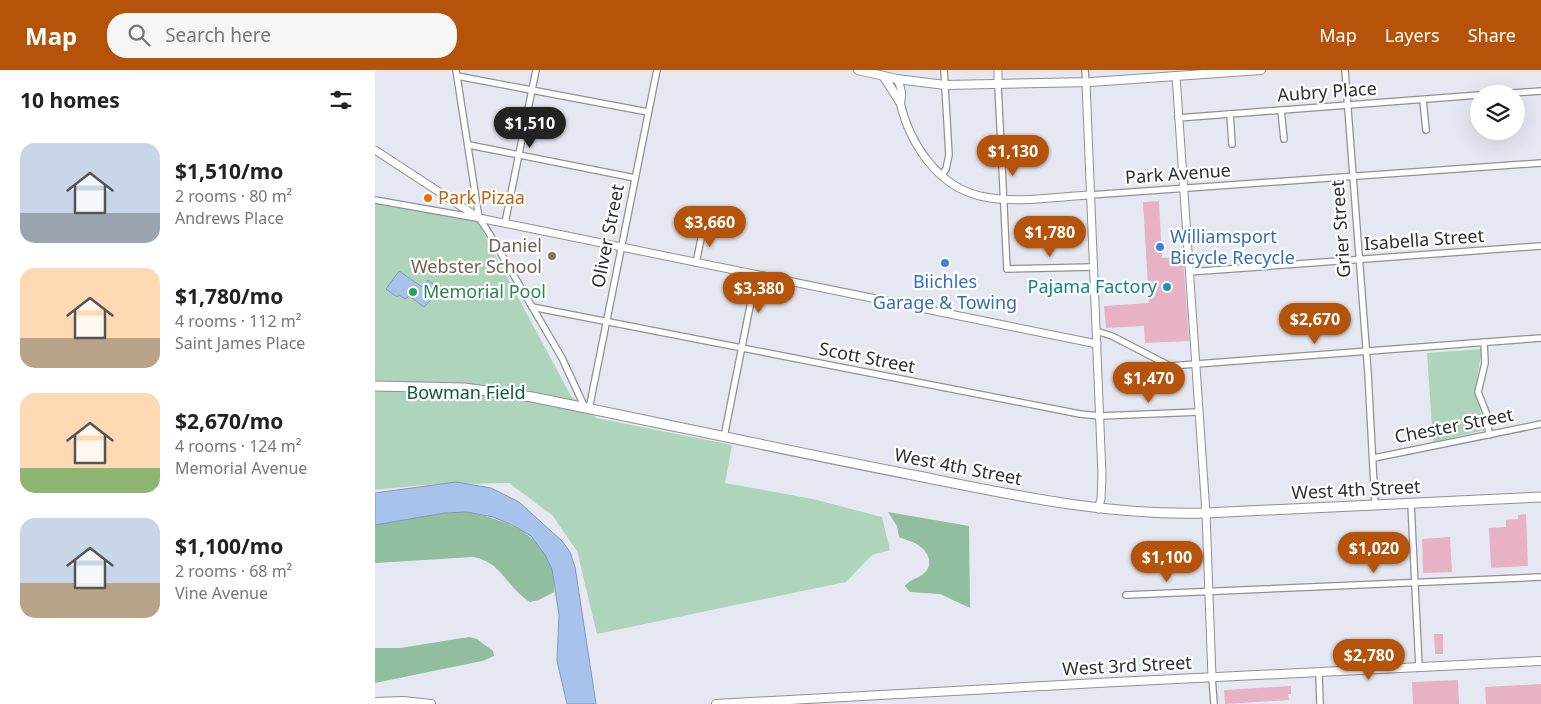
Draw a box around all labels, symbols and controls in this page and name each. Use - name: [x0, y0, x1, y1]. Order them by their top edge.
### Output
- search box: [107, 13, 457, 58]
- text: Map: [25, 19, 77, 52]
- icon: search: [125, 21, 153, 49]
- text: Search here: [165, 22, 271, 48]
- text: Map: [1319, 23, 1357, 47]
- text: Layers: [1385, 23, 1440, 47]
- text: Share: [1468, 23, 1516, 47]
- street label: Aubry Place: [1277, 76, 1377, 106]
- map controls: [1470, 85, 1525, 140]
- button: layers: [1470, 85, 1525, 140]
- text: 10 homes: [20, 86, 120, 114]
- icon: filters: [327, 86, 355, 114]
- pin: $1,510: [489, 106, 571, 149]
- text: $1,510: [505, 112, 555, 134]
- pin: $1,130: [972, 134, 1054, 177]
- text: $1,130: [988, 140, 1038, 162]
- text: $1,510/mo: [175, 157, 283, 185]
- street label: Park Avenue: [1124, 157, 1232, 189]
- icon: home: [60, 163, 120, 223]
- street label: Grier Street: [1325, 179, 1355, 279]
- street label: Oliver Street: [585, 181, 629, 290]
- text: 2 rooms · 80 m²: [175, 185, 292, 207]
- place label: Park Pizaa: [438, 185, 525, 209]
- marker: Park Pizaa: [422, 192, 434, 204]
- pin: $3,660: [669, 206, 751, 248]
- text: Andrews Place: [175, 207, 284, 229]
- text: $3,660: [685, 211, 735, 233]
- pin: $1,780: [1009, 216, 1091, 258]
- text: $1,780: [1025, 221, 1075, 243]
- street label: Isabella Street: [1363, 223, 1485, 255]
- place label: Williamsport Bicycle Recycle: [1170, 224, 1295, 269]
- place label: Daniel Webster School: [411, 233, 542, 278]
- marker: Williamsport Bicycle Recycle: [1154, 241, 1166, 253]
- marker: Daniel Webster School: [546, 250, 558, 262]
- marker: Biichles Garage & Towing: [939, 257, 951, 269]
- place label: Biichles Garage & Towing: [873, 269, 1017, 314]
- pin: $3,380: [718, 272, 800, 314]
- place label: Pajama Factory: [1028, 274, 1158, 298]
- text: $3,380: [734, 277, 784, 299]
- place label: Memorial Pool: [423, 279, 546, 303]
- marker: Pajama Factory: [1161, 281, 1173, 293]
- text: $1,780/mo: [175, 282, 283, 310]
- marker: Memorial Pool: [407, 286, 419, 298]
- icon: home: [60, 288, 120, 348]
- pin: $2,670: [1274, 302, 1356, 345]
- text: $2,670: [1290, 308, 1340, 330]
- text: 4 rooms · 112 m²: [175, 310, 301, 332]
- text: Saint James Place: [175, 332, 305, 354]
- street label: Scott Street: [817, 336, 918, 378]
- pin: $1,470: [1108, 362, 1190, 404]
- text: $1,470: [1124, 367, 1174, 389]
- park label: Bowman Field: [407, 380, 525, 404]
- street label: Chester Street: [1392, 402, 1516, 448]
- text: $2,670/mo: [175, 407, 283, 435]
- icon: home: [60, 413, 120, 473]
- text: 4 rooms · 124 m²: [175, 435, 301, 457]
- street label: West 4th Street: [892, 442, 1024, 490]
- text: Memorial Avenue: [175, 457, 307, 479]
- street label: West 4th Street: [1291, 474, 1422, 504]
- text: $1,100/mo: [175, 532, 283, 560]
- pin: $1,020: [1333, 532, 1415, 574]
- text: $1,020: [1349, 537, 1399, 559]
- icon: home: [60, 538, 120, 598]
- pin: $1,100: [1126, 540, 1208, 583]
- text: $1,100: [1142, 546, 1192, 568]
- text: 2 rooms · 68 m²: [175, 560, 292, 582]
- text: Vine Avenue: [175, 582, 268, 604]
- pin: $2,780: [1328, 638, 1410, 681]
- text: $2,780: [1344, 644, 1394, 666]
- street label: West 3rd Street: [1062, 650, 1193, 680]

